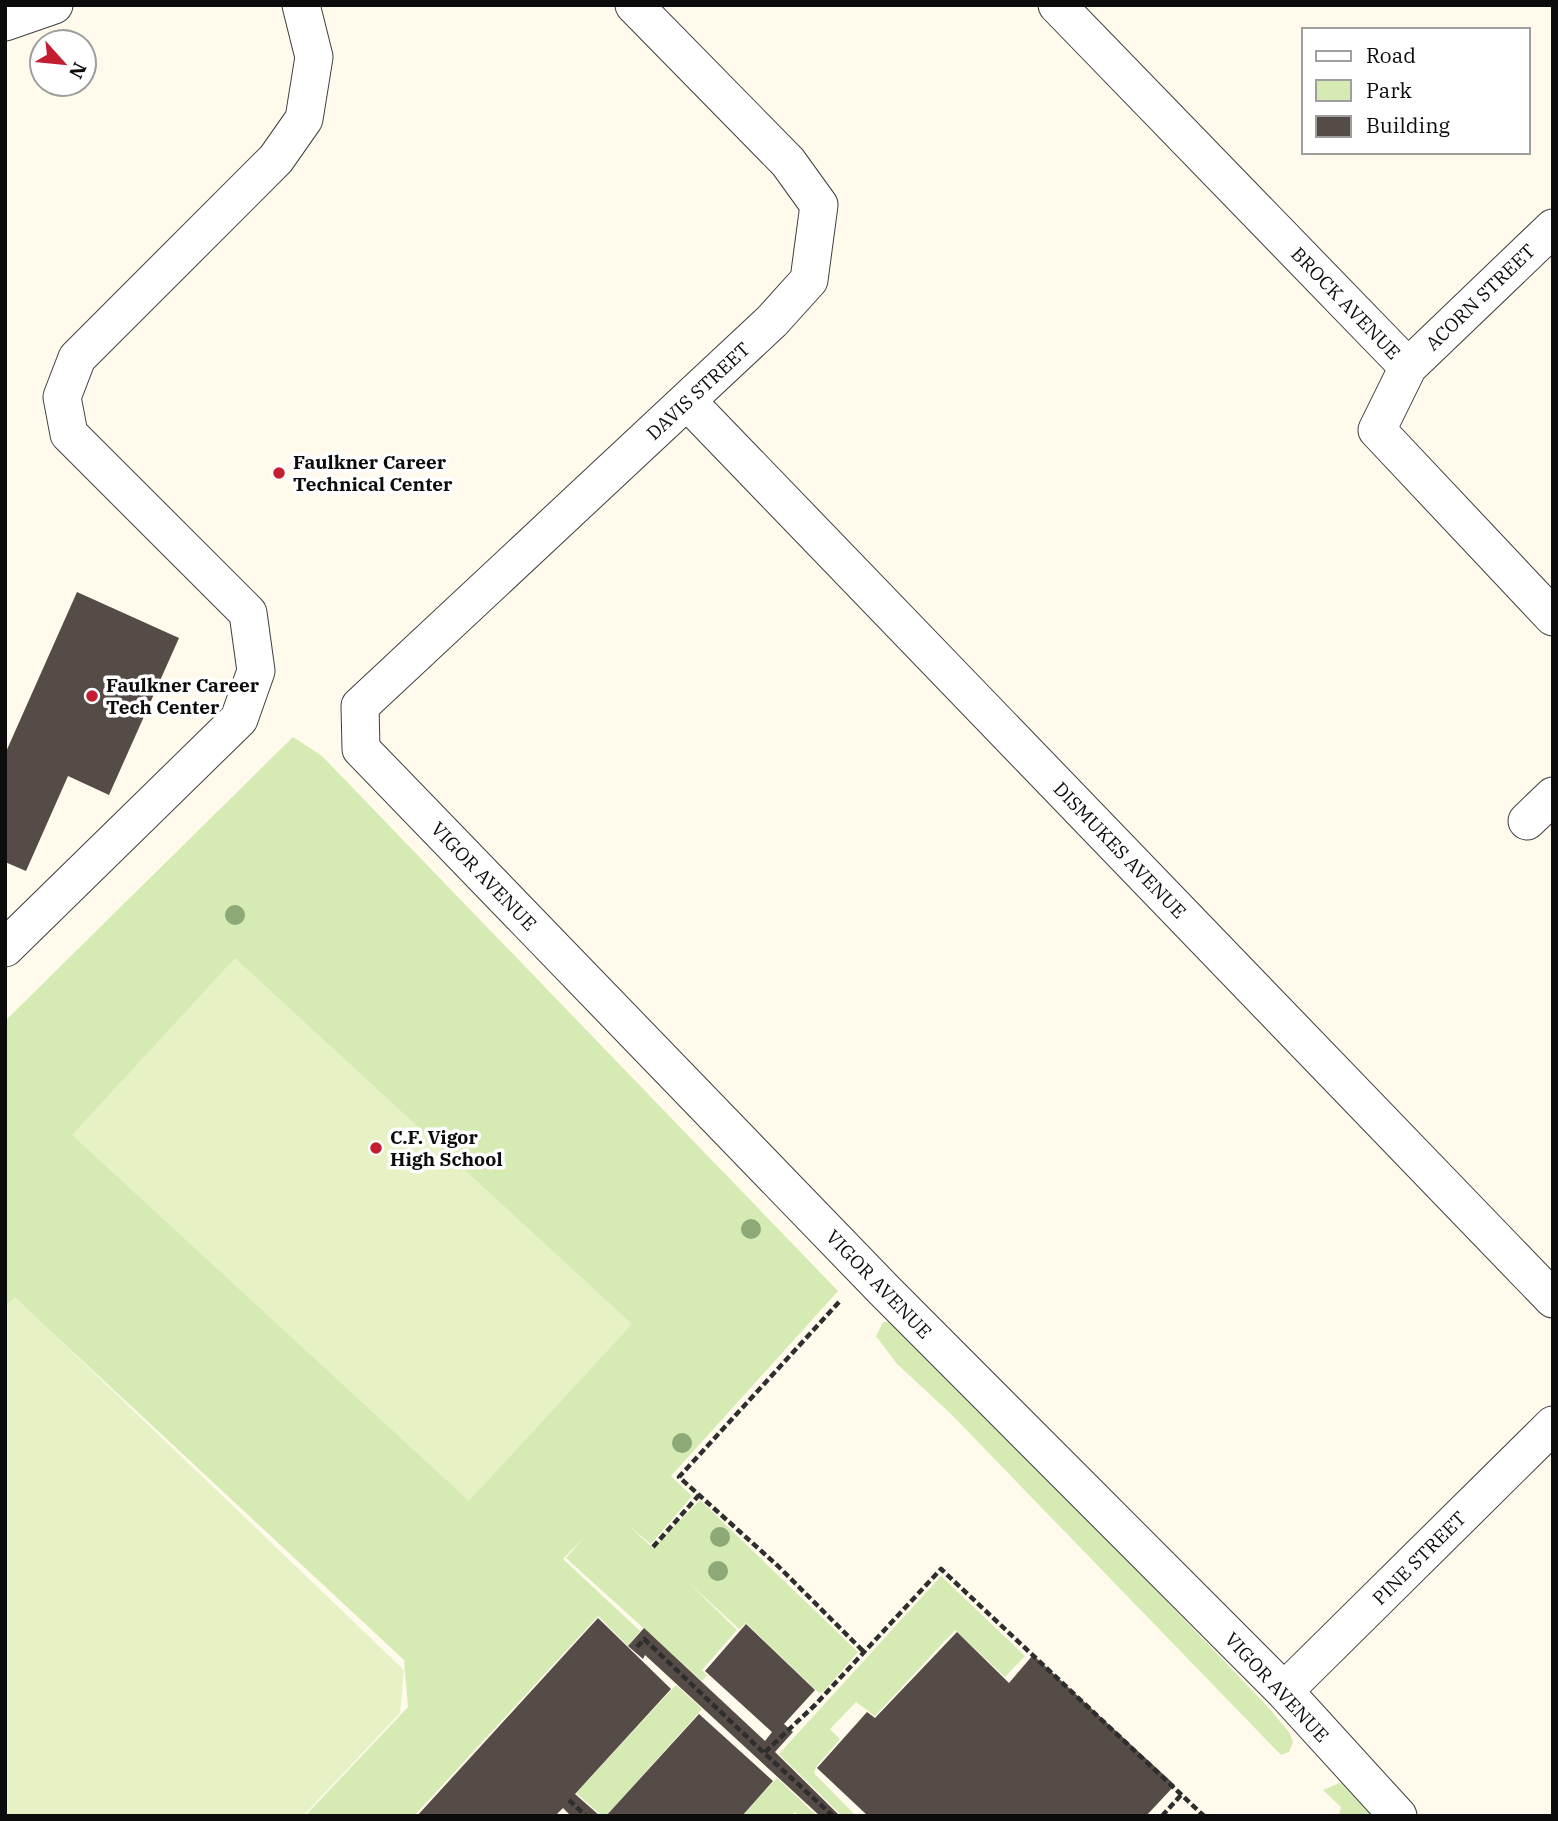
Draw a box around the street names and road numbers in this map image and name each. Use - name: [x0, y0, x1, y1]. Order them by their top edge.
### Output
- street label: ACORN STREET: [1420, 239, 1540, 355]
- street label: BROCK AVENUE: [1286, 242, 1406, 364]
- street label: DAVIS STREET: [641, 337, 755, 445]
- street label: DISMUKES AVENUE: [1049, 777, 1191, 923]
- street label: VIGOR AVENUE: [426, 817, 542, 935]
- street label: VIGOR AVENUE: [821, 1225, 937, 1343]
- street label: PINE STREET: [1367, 1506, 1471, 1610]
- street label: VIGOR AVENUE: [1220, 1627, 1334, 1747]

